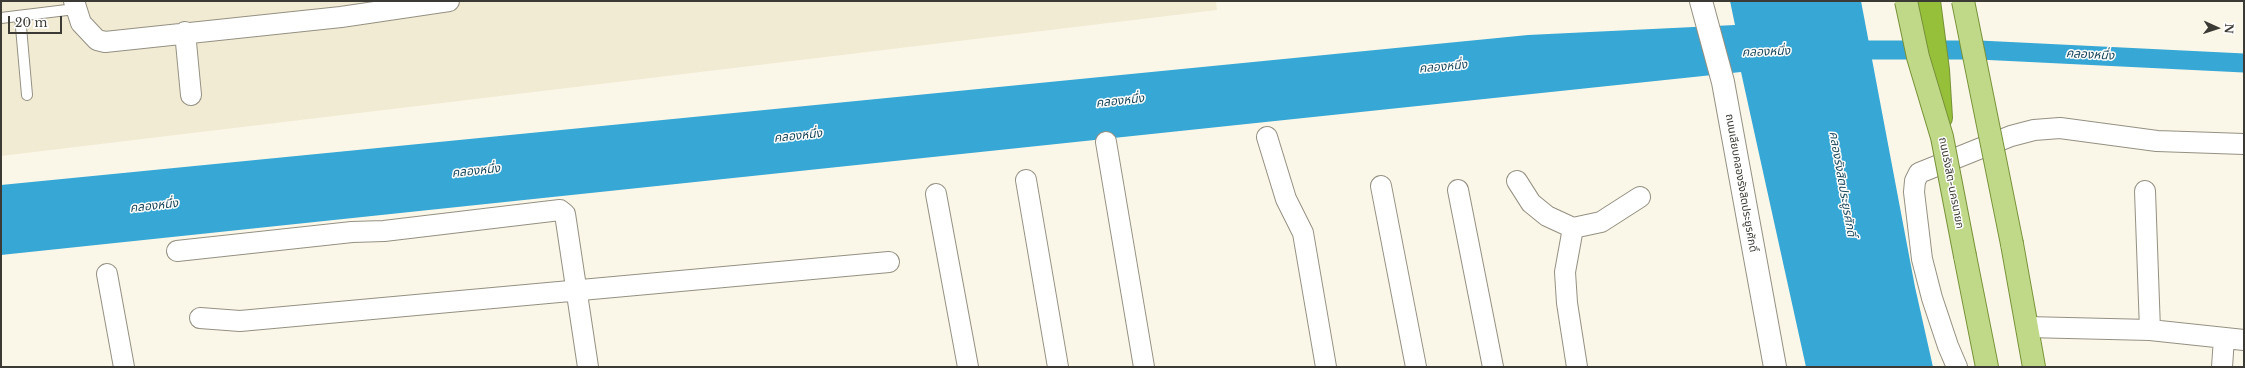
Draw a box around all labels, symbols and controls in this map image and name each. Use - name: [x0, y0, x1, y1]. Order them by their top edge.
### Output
- scale bar: [10, 8, 64, 34]
- north arrow: [2197, 8, 2237, 48]
- text: 20 m: [15, 15, 47, 30]
- text: N: [2222, 23, 2236, 34]
- water label: คลองหนึ่ง: [1742, 44, 1790, 60]
- water label: คลองหนึ่ง: [2065, 47, 2115, 63]
- water label: คลองหนึ่ง: [1418, 58, 1468, 76]
- water label: คลองหนึ่ง: [1095, 91, 1145, 111]
- street label: ถนนเลียบคลองรังสิตประยูรศักดิ์: [1722, 113, 1760, 253]
- water label: คลองหนึ่ง: [773, 126, 823, 146]
- water label: คลองรังสิตประยูรศักดิ์: [1826, 130, 1858, 238]
- street label: ถนนรังสิต-นครนายก: [1936, 136, 1966, 230]
- water label: คลองหนึ่ง: [451, 161, 501, 181]
- water label: คลองหนึ่ง: [129, 196, 179, 216]

